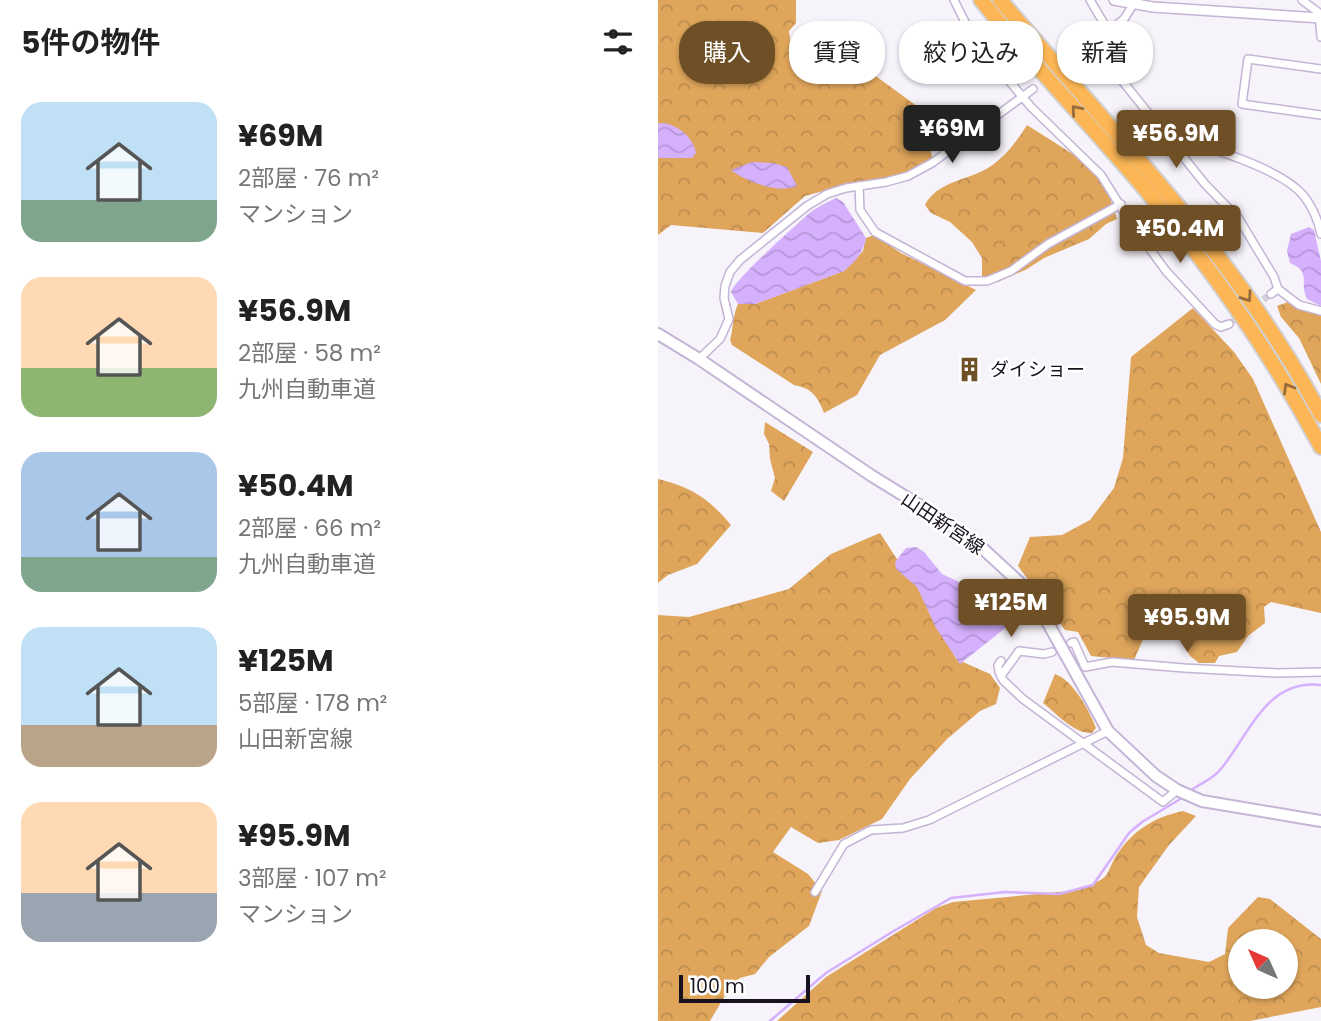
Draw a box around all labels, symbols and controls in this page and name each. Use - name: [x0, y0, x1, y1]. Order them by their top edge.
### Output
- text: 5件の物件: [21, 21, 161, 64]
- chip: 購入: [679, 21, 775, 84]
- chip: 賃貸: [789, 21, 885, 84]
- chip: 絞り込み: [899, 21, 1043, 84]
- chip: 新着: [1057, 21, 1153, 84]
- icon: filters: [599, 23, 637, 61]
- one-way arrow: [1072, 105, 1084, 118]
- pin: ¥69M: [911, 106, 993, 165]
- pin: ¥56.9M: [1119, 110, 1233, 170]
- text: ¥69M: [919, 112, 985, 144]
- text: ¥69M: [238, 114, 323, 157]
- text: ¥56.9M: [1133, 117, 1219, 149]
- icon: home: [77, 130, 161, 214]
- text: 2部屋 · 76 m²: [238, 162, 379, 194]
- text: マンション: [238, 198, 353, 230]
- pin: ¥50.4M: [1123, 205, 1237, 265]
- text: ¥50.4M: [1136, 212, 1224, 244]
- text: ¥56.9M: [238, 289, 351, 332]
- one-way arrow: [1239, 289, 1251, 302]
- icon: home: [77, 305, 161, 389]
- text: 2部屋 · 58 m²: [238, 337, 381, 369]
- building icon: ダイショー: [956, 355, 984, 383]
- place label: ダイショー: [990, 356, 1085, 383]
- text: 九州自動車道: [238, 373, 376, 405]
- one-way arrow: [1283, 382, 1296, 395]
- text: ¥50.4M: [238, 464, 354, 507]
- icon: home: [77, 480, 161, 564]
- street label: 山田新宮線: [896, 486, 990, 561]
- text: 2部屋 · 66 m²: [238, 512, 381, 544]
- text: 九州自動車道: [238, 548, 376, 580]
- pin: ¥125M: [962, 580, 1060, 639]
- text: ¥125M: [974, 586, 1048, 618]
- pin: ¥95.9M: [1130, 594, 1244, 654]
- text: ¥95.9M: [1144, 601, 1230, 633]
- text: ¥125M: [238, 639, 334, 682]
- icon: home: [77, 655, 161, 739]
- text: 5部屋 · 178 m²: [238, 687, 387, 719]
- text: 山田新宮線: [238, 723, 353, 755]
- text: ¥95.9M: [238, 814, 351, 857]
- icon: home: [77, 830, 161, 914]
- text: 3部屋 · 107 m²: [238, 862, 387, 894]
- text: マンション: [238, 898, 353, 930]
- north arrow: [1228, 929, 1298, 999]
- map controls: [1228, 929, 1298, 999]
- scale bar: [679, 972, 810, 1004]
- text: 100 m: [690, 973, 745, 1000]

